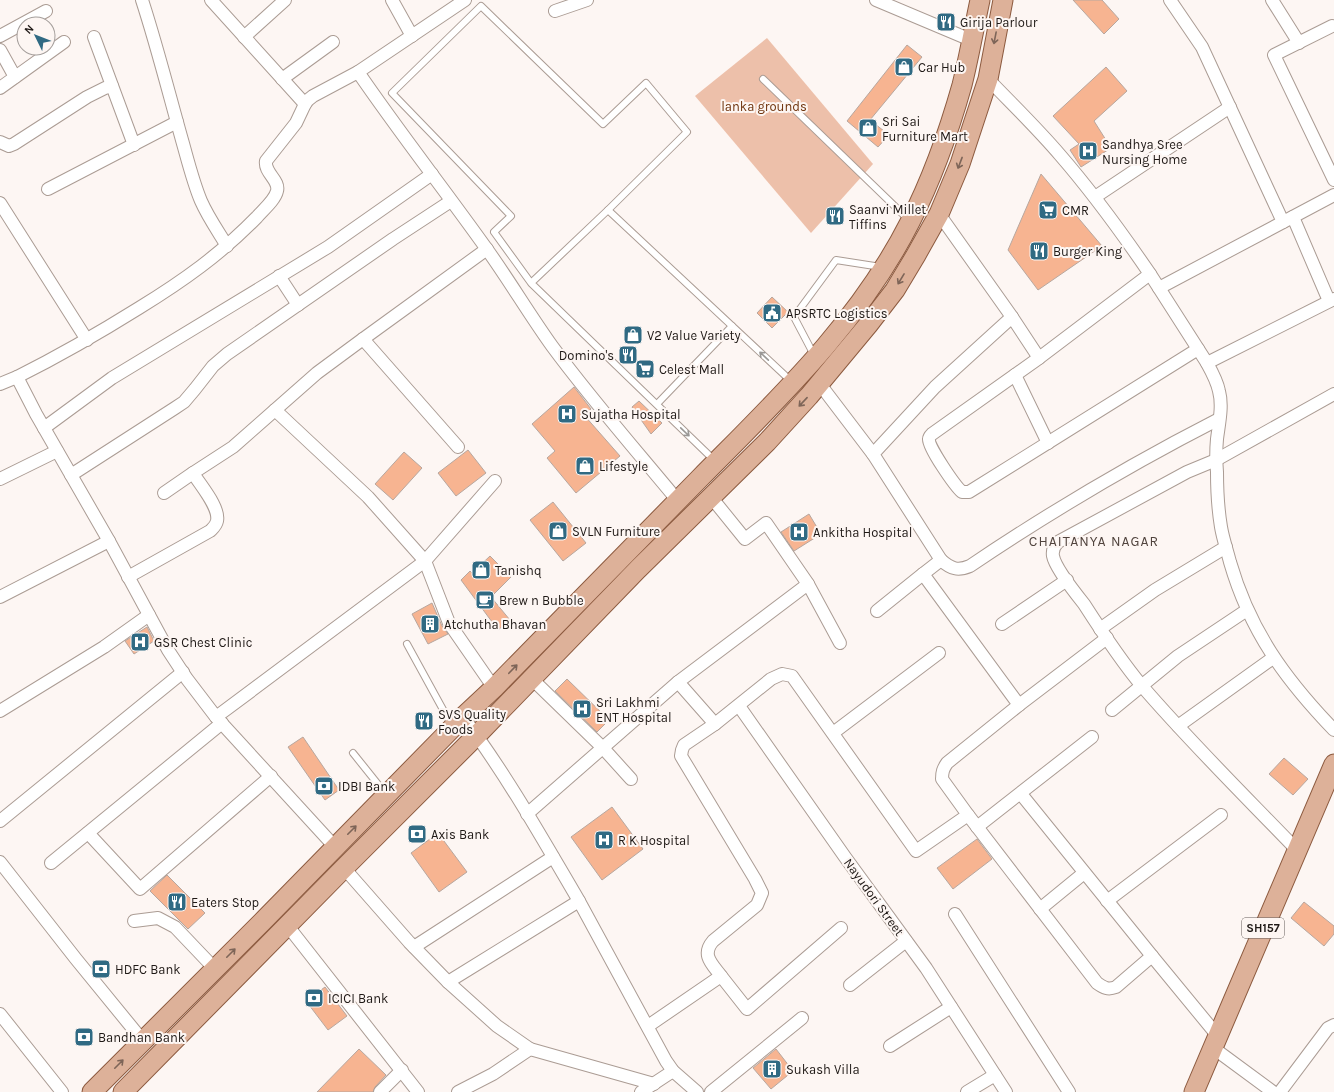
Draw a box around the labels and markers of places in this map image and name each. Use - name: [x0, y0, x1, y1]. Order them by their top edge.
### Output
- restaurant icon: Girija Parlour: [935, 11, 957, 33]
- place label: Girija Parlour: [960, 15, 1038, 30]
- shop icon: Car Hub: [893, 56, 915, 78]
- place label: Car Hub: [918, 60, 965, 75]
- place label: Sri Sai Furniture Mart: [882, 114, 968, 144]
- shop icon: Sri Sai Furniture Mart: [857, 117, 879, 139]
- place label: Sandhya Sree Nursing Home: [1102, 137, 1187, 167]
- hospital icon: Sandhya Sree Nursing Home: [1077, 140, 1099, 162]
- supermarket icon: CMR: [1037, 199, 1059, 221]
- place label: Saanvi Millet Tiffins: [849, 202, 926, 232]
- place label: CMR: [1062, 203, 1089, 218]
- restaurant icon: Saanvi Millet Tiffins: [824, 205, 846, 227]
- restaurant icon: Burger King: [1028, 240, 1050, 262]
- place label: Burger King: [1053, 244, 1123, 259]
- public building icon: APSRTC Logistics: [761, 302, 783, 324]
- place label: APSRTC Logistics: [786, 306, 888, 321]
- shop icon: V2 Value Variety: [622, 324, 644, 346]
- place label: V2 Value Variety: [647, 328, 741, 343]
- restaurant icon: Domino's: [617, 344, 639, 366]
- place label: Domino's: [559, 348, 614, 363]
- supermarket icon: Celest Mall: [634, 358, 656, 380]
- place label: Celest Mall: [659, 362, 724, 377]
- hospital icon: Sujatha Hospital: [556, 403, 578, 425]
- place label: Sujatha Hospital: [581, 407, 681, 422]
- shop icon: Lifestyle: [574, 455, 596, 477]
- place label: Lifestyle: [599, 459, 648, 474]
- shop icon: SVLN Furniture: [547, 520, 569, 542]
- hospital icon: Ankitha Hospital: [788, 521, 810, 543]
- place label: SVLN Furniture: [572, 524, 660, 539]
- place label: Ankitha Hospital: [813, 525, 912, 540]
- shop icon: Tanishq: [470, 559, 492, 581]
- place label: Tanishq: [495, 563, 542, 579]
- cafe icon: Brew n Bubble: [474, 589, 496, 611]
- place label: Brew n Bubble: [499, 593, 584, 608]
- building icon: Atchutha Bhavan: [419, 613, 441, 635]
- place label: Atchutha Bhavan: [444, 617, 546, 632]
- hospital icon: GSR Chest Clinic: [129, 631, 151, 653]
- place label: GSR Chest Clinic: [154, 635, 253, 650]
- place label: Sri Lakhmi ENT Hospital: [596, 695, 672, 725]
- hospital icon: Sri Lakhmi ENT Hospital: [571, 698, 593, 720]
- place label: SVS Quality Foods: [438, 707, 506, 737]
- restaurant icon: SVS Quality Foods: [413, 710, 435, 732]
- bank icon: IDBI Bank: [313, 775, 335, 797]
- place label: IDBI Bank: [338, 779, 395, 794]
- bank icon: Axis Bank: [406, 823, 428, 845]
- place label: Axis Bank: [431, 827, 489, 842]
- hospital icon: R K Hospital: [593, 829, 615, 851]
- place label: R K Hospital: [618, 833, 690, 848]
- restaurant icon: Eaters Stop: [166, 891, 188, 913]
- place label: Eaters Stop: [191, 895, 259, 910]
- bank icon: HDFC Bank: [90, 958, 112, 980]
- place label: HDFC Bank: [115, 962, 181, 977]
- bank icon: ICICI Bank: [303, 987, 325, 1009]
- place label: ICICI Bank: [328, 991, 388, 1006]
- bank icon: Bandhan Bank: [73, 1026, 95, 1048]
- place label: Bandhan Bank: [98, 1030, 185, 1045]
- building icon: Sukash Villa: [761, 1058, 783, 1080]
- place label: Sukash Villa: [786, 1062, 860, 1077]

